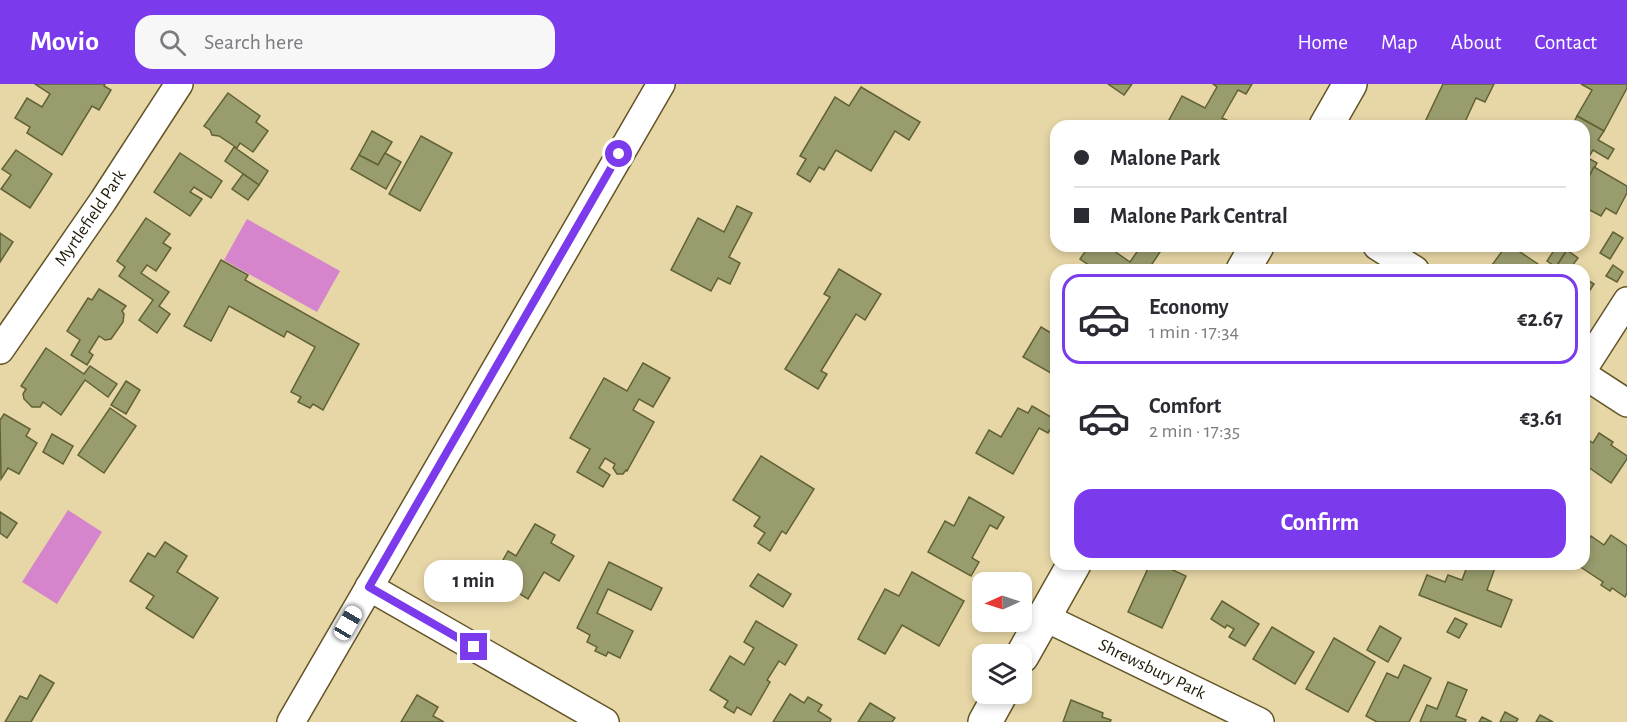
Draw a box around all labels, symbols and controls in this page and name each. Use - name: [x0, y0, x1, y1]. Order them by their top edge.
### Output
- search box: [135, 15, 555, 69]
- icon: search: [156, 26, 189, 59]
- text: Movio: [30, 28, 99, 56]
- text: Search here: [204, 31, 303, 53]
- text: Home: [1297, 32, 1348, 53]
- text: Map: [1381, 32, 1418, 53]
- text: About: [1451, 32, 1501, 53]
- text: Contact: [1534, 32, 1597, 53]
- route start: [605, 140, 632, 167]
- text: Malone Park: [1110, 147, 1220, 169]
- street label: Myrtlefield Park: [52, 166, 130, 270]
- text: Malone Park Central: [1110, 205, 1288, 227]
- icon: car: [1077, 292, 1131, 346]
- text: Economy: [1149, 296, 1229, 318]
- text: €2.67: [1517, 308, 1563, 330]
- text: 1 min · 17:34: [1149, 322, 1239, 342]
- icon: car: [1077, 391, 1131, 445]
- text: Comfort: [1149, 395, 1221, 417]
- text: €3.61: [1520, 407, 1563, 429]
- text: 2 min · 17:35: [1149, 421, 1240, 441]
- button: Confirm: [1074, 489, 1566, 558]
- callout: 1 min: [424, 560, 524, 602]
- text: 1 min: [452, 571, 495, 591]
- north arrow: [972, 572, 1032, 632]
- map controls: [972, 572, 1032, 704]
- car: [331, 603, 365, 643]
- route end: [460, 633, 487, 660]
- street label: Shrewsbury Park: [1096, 636, 1209, 703]
- button: layers: [972, 644, 1032, 704]

